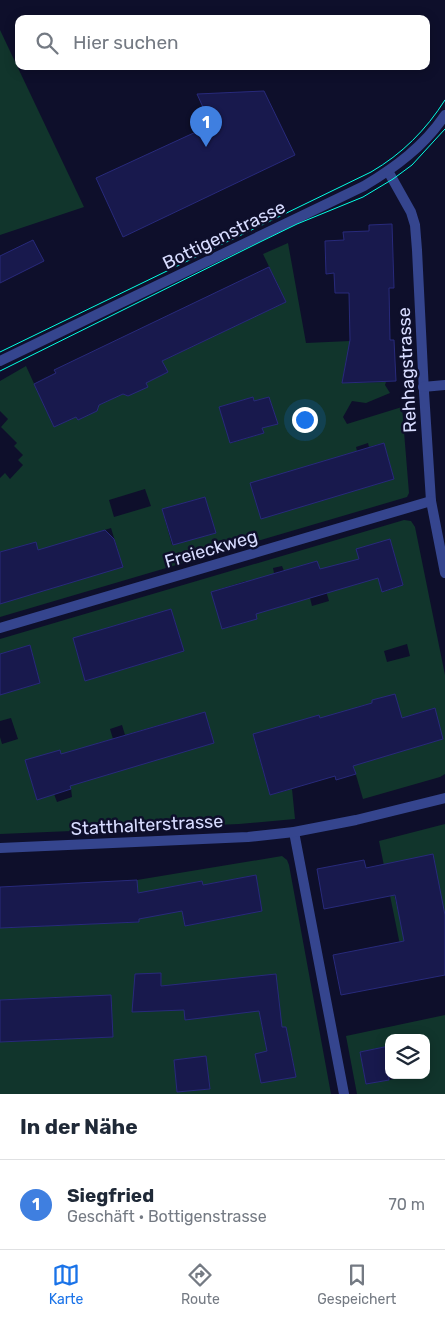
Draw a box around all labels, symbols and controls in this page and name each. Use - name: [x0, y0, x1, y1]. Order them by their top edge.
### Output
- search box: [15, 15, 430, 70]
- icon: search: [33, 29, 61, 57]
- text: Hier suchen: [73, 31, 179, 54]
- pin: 1: [190, 106, 222, 147]
- street label: Bottigenstrasse: [159, 196, 289, 274]
- street label: Rehhagstrasse: [393, 307, 421, 433]
- your location: [292, 407, 318, 433]
- street label: Freieckweg: [162, 525, 260, 573]
- street label: Statthalterstrasse: [70, 810, 224, 840]
- map controls: [385, 1034, 430, 1079]
- button: layers: [385, 1034, 430, 1079]
- text: In der Nähe: [20, 1114, 138, 1139]
- text: Siegfried: [67, 1184, 154, 1207]
- text: 1: [32, 1195, 40, 1214]
- text: 70 m: [388, 1195, 425, 1214]
- text: Geschäft · Bottigenstrasse: [67, 1207, 267, 1226]
- tab: Karte: [49, 1261, 83, 1308]
- tab: Route: [181, 1261, 220, 1308]
- tab: Gespeichert: [317, 1261, 396, 1308]

